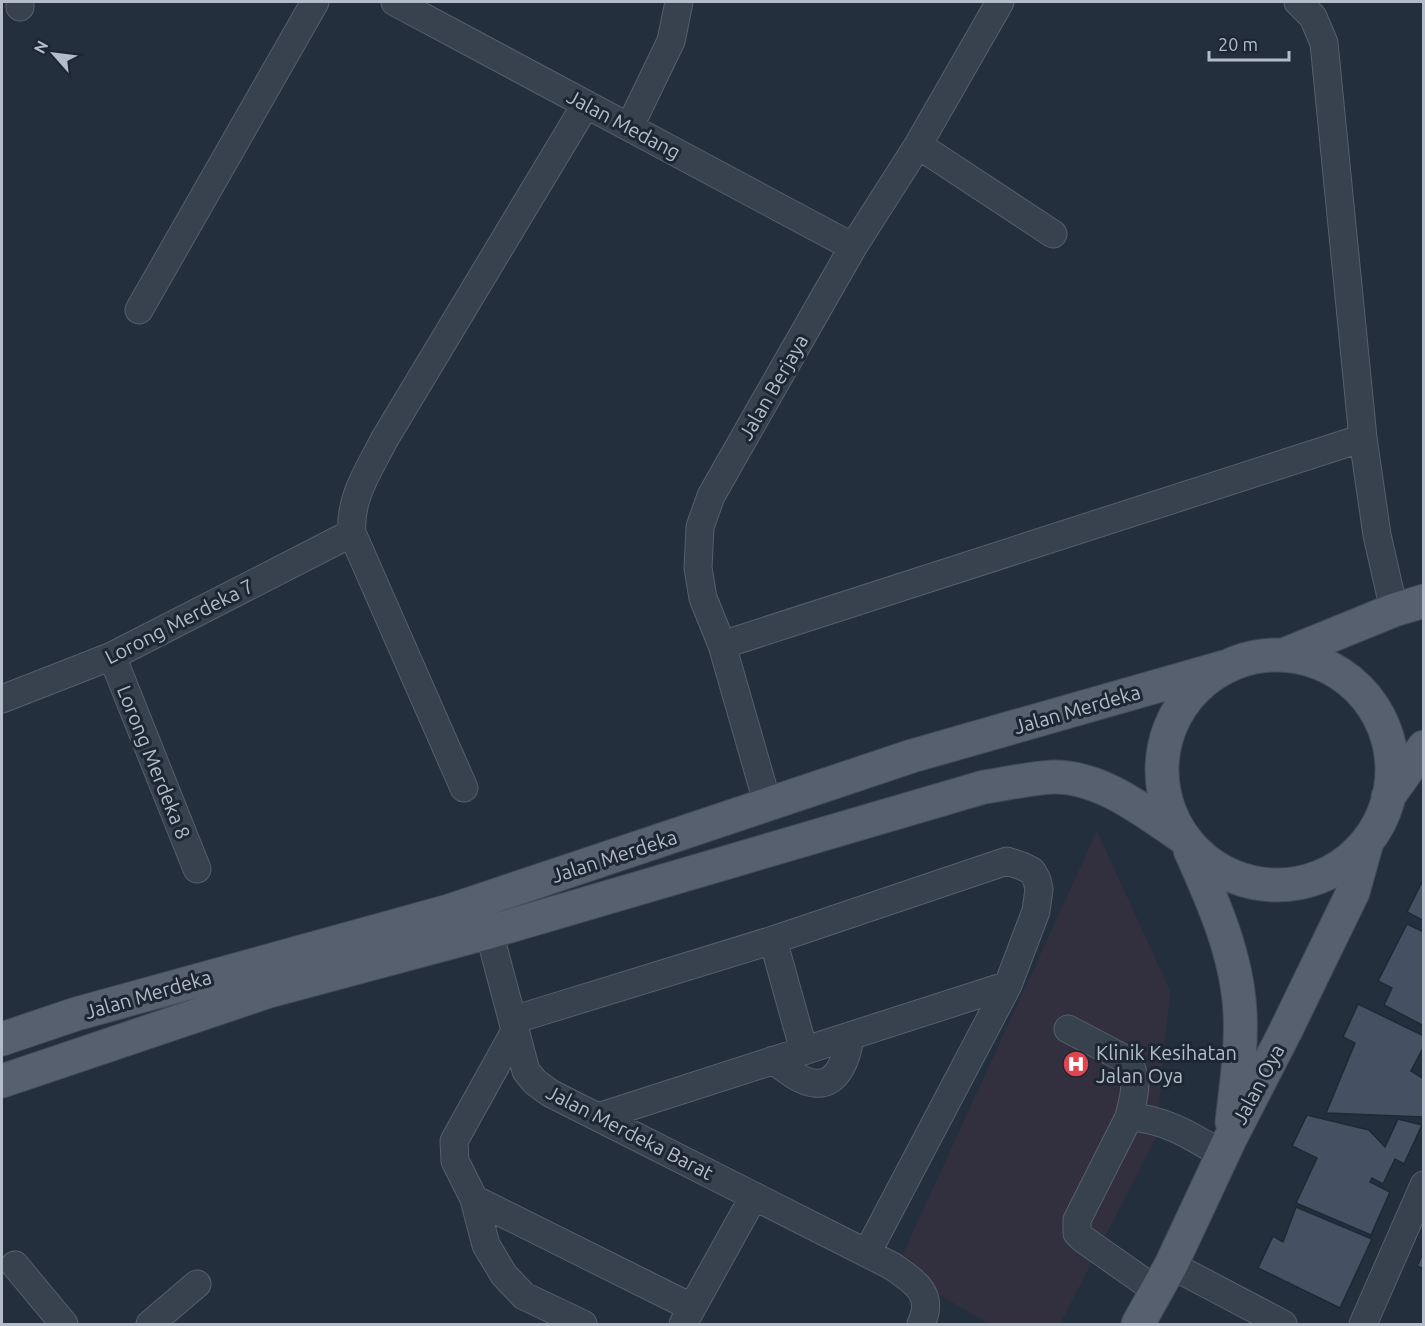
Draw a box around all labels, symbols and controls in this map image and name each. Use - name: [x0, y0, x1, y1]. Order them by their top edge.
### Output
- north arrow: [24, 24, 84, 84]
- scale bar: [1209, 24, 1288, 62]
- text: 20 m: [1218, 34, 1258, 54]
- text: N: [30, 37, 52, 56]
- street label: Jalan Medang: [563, 85, 685, 163]
- street label: Jalan Berjaya: [734, 330, 812, 444]
- street label: Lorong Merdeka 7: [101, 574, 257, 668]
- street label: Jalan Merdeka: [1011, 680, 1143, 738]
- street label: Lorong Merdeka 8: [113, 682, 195, 842]
- street label: Jalan Merdeka: [548, 825, 680, 887]
- street label: Jalan Merdeka: [82, 965, 214, 1023]
- street label: Jalan Oya: [1227, 1040, 1289, 1128]
- place label: Klinik Kesihatan Jalan Oya: [1096, 1041, 1237, 1087]
- hospital icon: Klinik Kesihatan Jalan Oya: [1061, 1049, 1091, 1079]
- street label: Jalan Merdeka Barat: [543, 1080, 717, 1184]

